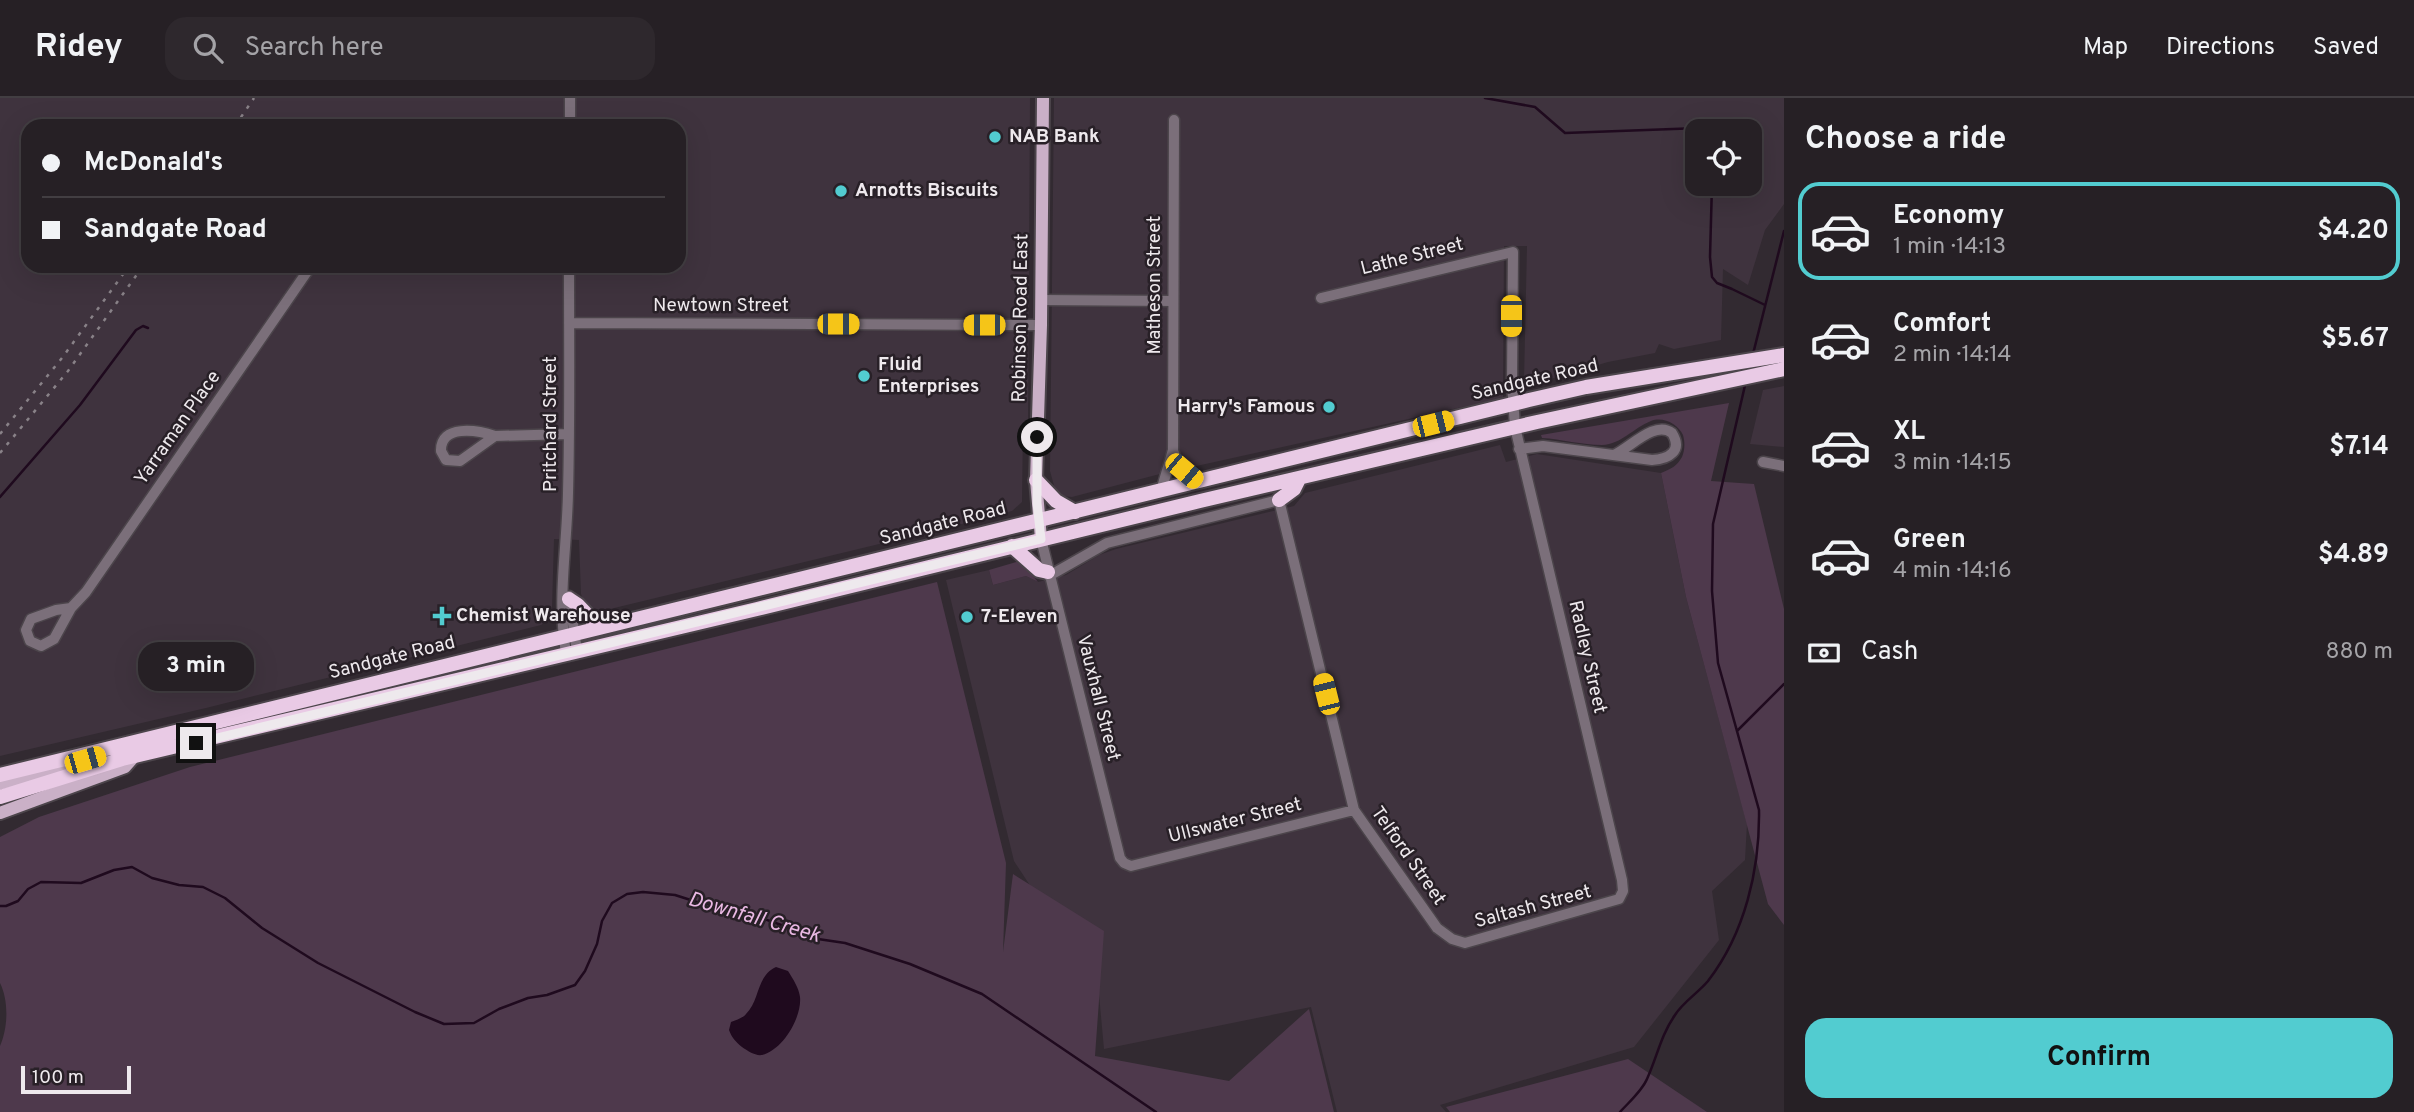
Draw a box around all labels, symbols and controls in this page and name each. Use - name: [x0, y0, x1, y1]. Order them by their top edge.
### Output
- search box: [165, 17, 655, 80]
- text: Ridey: [35, 27, 123, 69]
- icon: search: [189, 29, 227, 67]
- text: Search here: [245, 32, 384, 65]
- text: Map: [2083, 33, 2128, 63]
- text: Directions: [2166, 33, 2275, 63]
- text: Saved: [2313, 33, 2379, 63]
- map controls: [1685, 119, 1762, 196]
- button: locate: [1685, 119, 1762, 196]
- text: Choose a ride: [1805, 120, 2006, 160]
- place label: NAB Bank: [1009, 125, 1100, 149]
- marker: NAB Bank: [987, 129, 1003, 145]
- text: McDonald's: [84, 147, 223, 180]
- place label: Arnotts Biscuits: [855, 179, 998, 203]
- marker: Arnotts Biscuits: [833, 183, 849, 199]
- icon: car: [1809, 200, 1872, 263]
- text: Economy: [1893, 200, 2004, 233]
- text: Sandgate Road: [84, 214, 267, 247]
- text: $4.20: [2317, 215, 2389, 248]
- street label: Matheson Street: [1143, 216, 1167, 354]
- street label: Robinson Road East: [1008, 233, 1034, 403]
- street label: Lathe Street: [1358, 233, 1466, 281]
- text: 1 min · 14:13: [1893, 233, 2006, 262]
- street label: Newtown Street: [653, 294, 789, 318]
- car: [1501, 295, 1522, 337]
- icon: car: [1809, 308, 1872, 371]
- text: Comfort: [1893, 308, 1991, 341]
- car: [818, 314, 860, 335]
- car: [964, 315, 1006, 336]
- text: $5.67: [2321, 323, 2389, 356]
- text: 2 min · 14:14: [1893, 341, 2012, 370]
- place label: Fluid Enterprises: [878, 353, 979, 399]
- street label: Sandgate Road: [1469, 354, 1601, 406]
- street label: Pritchard Street: [539, 356, 563, 492]
- street label: Yarraman Place: [130, 366, 226, 490]
- marker: Fluid Enterprises: [856, 368, 872, 384]
- place label: Harry's Famous: [1177, 395, 1315, 419]
- marker: Harry's Famous: [1321, 399, 1337, 415]
- car: [1411, 409, 1456, 439]
- icon: car: [1809, 416, 1872, 479]
- text: XL: [1893, 416, 1925, 449]
- route start: [1021, 421, 1053, 453]
- text: $7.14: [2329, 431, 2389, 464]
- car: [1162, 449, 1207, 493]
- text: 3 min · 14:15: [1893, 449, 2012, 478]
- street label: Sandgate Road: [877, 497, 1009, 551]
- icon: car: [1809, 524, 1872, 587]
- text: Green: [1893, 524, 1966, 557]
- text: $4.89: [2318, 539, 2389, 572]
- text: 4 min · 14:16: [1893, 557, 2012, 586]
- street label: Radley Street: [1562, 598, 1612, 716]
- place label: Chemist Warehouse: [456, 604, 631, 628]
- place label: 7-Eleven: [981, 605, 1058, 629]
- marker: Chemist Warehouse: [434, 608, 450, 624]
- marker: 7-Eleven: [959, 609, 975, 625]
- street label: Sandgate Road: [326, 631, 458, 685]
- street label: Vauxhall Street: [1071, 632, 1125, 764]
- icon: cash: [1805, 634, 1843, 672]
- text: Cash: [1861, 636, 1918, 669]
- text: 880 m: [2325, 638, 2393, 667]
- callout: 3 min: [138, 642, 254, 690]
- text: 3 min: [166, 652, 226, 681]
- car: [1311, 671, 1342, 717]
- route end: [180, 727, 212, 759]
- car: [62, 744, 109, 776]
- street label: Ullswater Street: [1166, 793, 1304, 849]
- street label: Telford Street: [1365, 802, 1451, 910]
- street label: Saltash Street: [1472, 880, 1594, 934]
- water label: Downfall Creek: [685, 886, 824, 950]
- button: Confirm: [1805, 1018, 2393, 1098]
- scale bar: [21, 1063, 131, 1095]
- text: 100 m: [32, 1066, 84, 1090]

